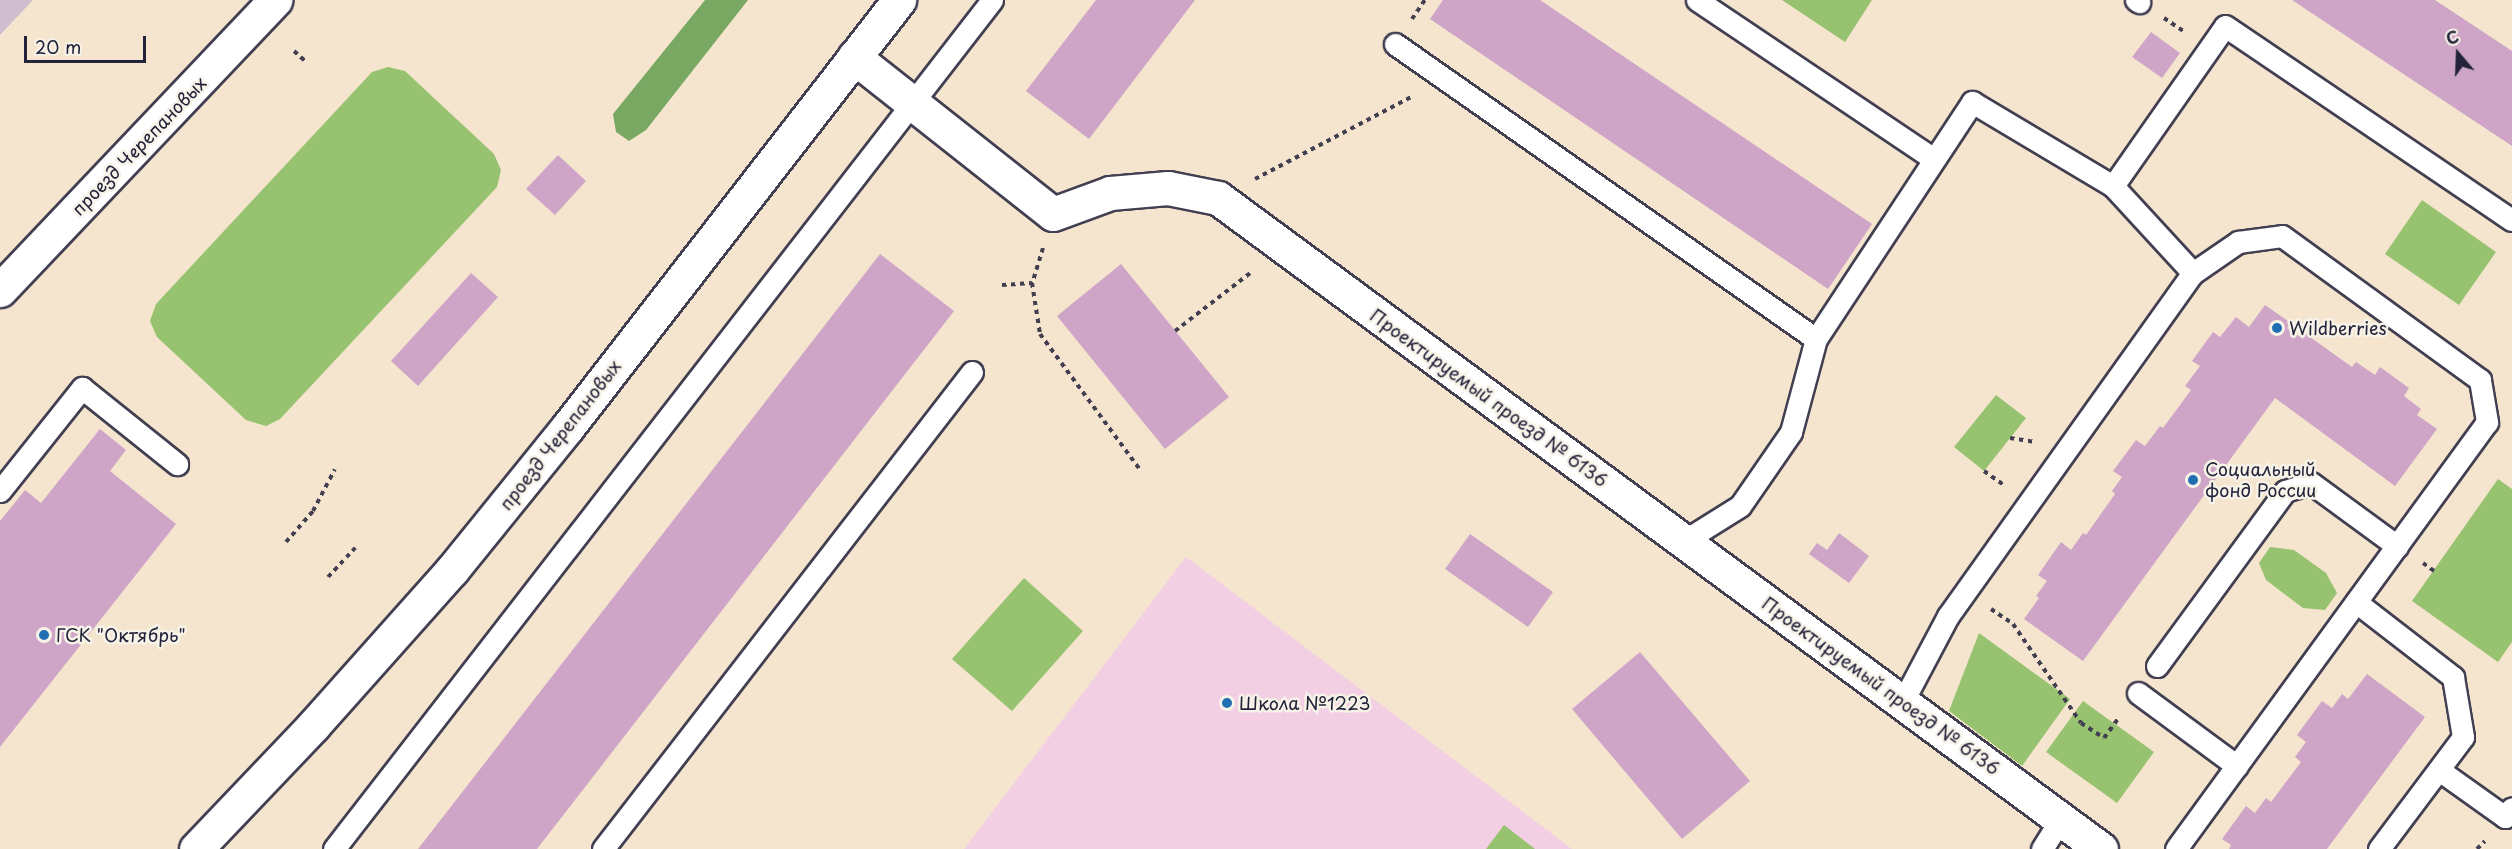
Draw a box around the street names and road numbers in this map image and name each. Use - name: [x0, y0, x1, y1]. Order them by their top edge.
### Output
- street label: проезд Черепановых: [67, 72, 211, 220]
- street label: Проектируемый проезд № 6136: [1365, 304, 1613, 492]
- street label: проезд Черепановых: [495, 356, 625, 514]
- street label: Проектируемый проезд № 6136: [1757, 592, 2005, 780]

